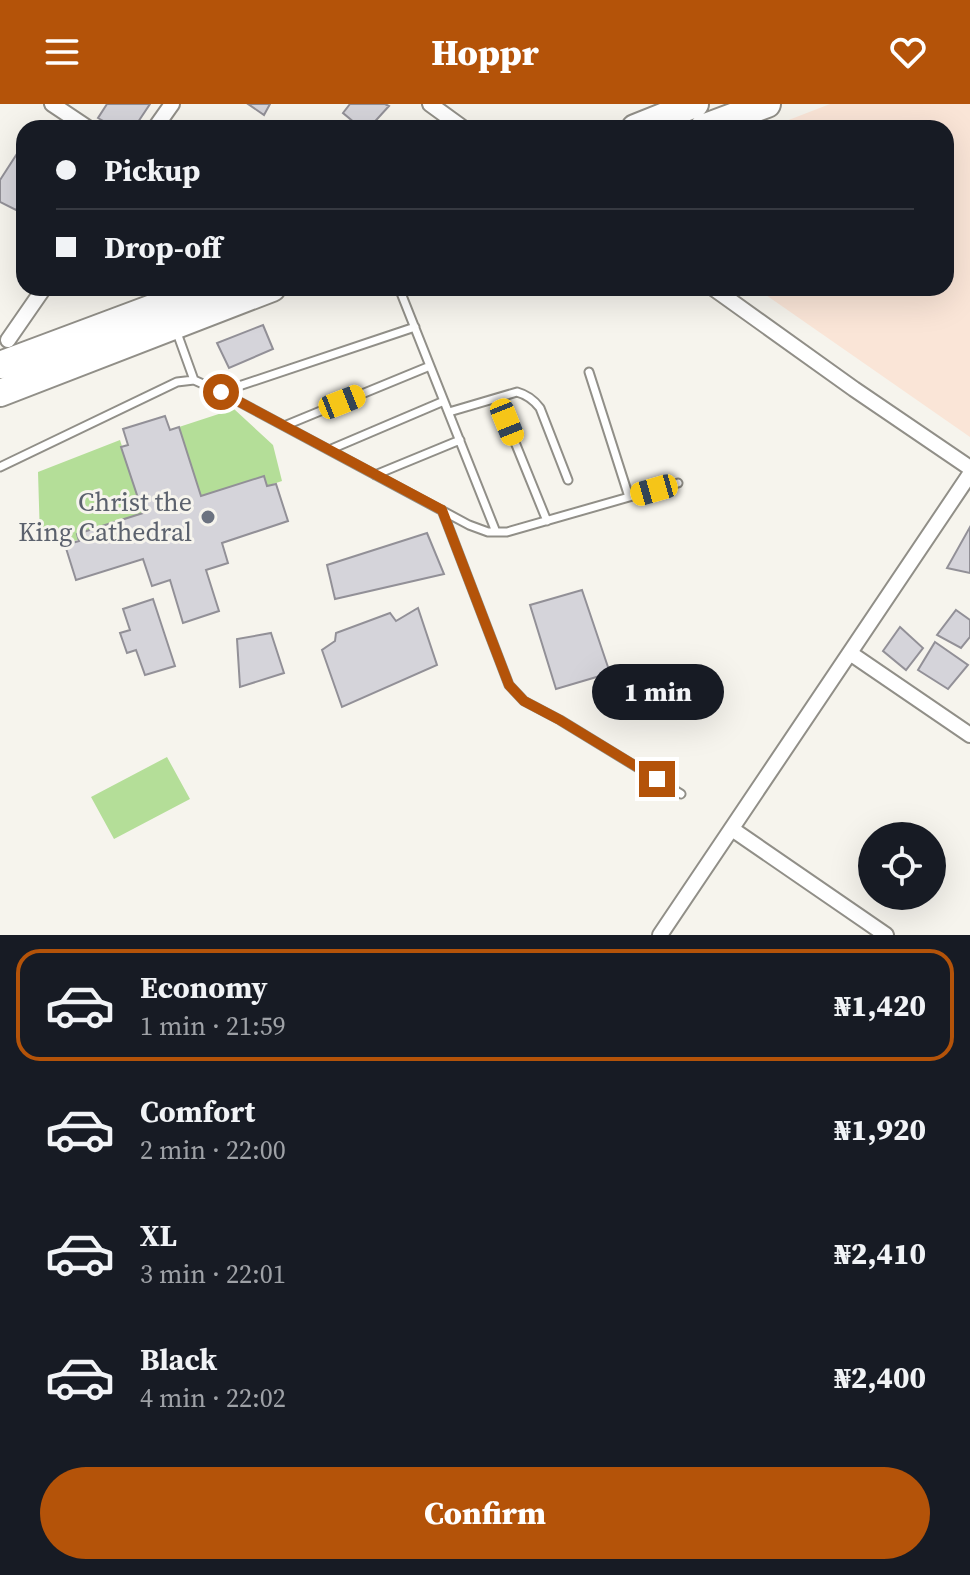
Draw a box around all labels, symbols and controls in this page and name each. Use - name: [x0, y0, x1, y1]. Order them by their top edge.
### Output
- text: Hoppr: [431, 28, 539, 77]
- icon: menu: [40, 30, 84, 74]
- icon: heart: [886, 30, 930, 74]
- text: Pickup: [104, 150, 200, 191]
- text: Drop-off: [104, 227, 222, 268]
- route start: [203, 374, 239, 410]
- car: [315, 382, 369, 422]
- car: [487, 395, 527, 449]
- car: [628, 472, 680, 508]
- place label: Christ the King Cathedral: [18, 484, 192, 550]
- marker: Christ the King Cathedral: [199, 508, 217, 526]
- callout: 1 min: [591, 663, 723, 719]
- text: 1 min: [624, 674, 692, 710]
- route end: [639, 761, 675, 797]
- map controls: [858, 822, 946, 910]
- button: locate: [858, 822, 946, 910]
- text: Economy: [140, 967, 268, 1008]
- icon: car: [44, 969, 116, 1041]
- text: ₦1,420: [834, 985, 926, 1026]
- text: 1 min · 21:59: [140, 1008, 286, 1044]
- text: Comfort: [140, 1091, 255, 1132]
- icon: car: [44, 1093, 116, 1165]
- text: ₦1,920: [834, 1109, 926, 1150]
- text: 2 min · 22:00: [140, 1132, 286, 1168]
- text: XL: [140, 1215, 177, 1256]
- icon: car: [44, 1217, 116, 1289]
- text: ₦2,410: [834, 1233, 926, 1274]
- text: 3 min · 22:01: [140, 1256, 286, 1292]
- text: Black: [140, 1339, 217, 1380]
- icon: car: [44, 1341, 116, 1413]
- text: ₦2,400: [834, 1357, 926, 1398]
- text: 4 min · 22:02: [140, 1380, 286, 1416]
- button: Confirm: [40, 1467, 930, 1559]

